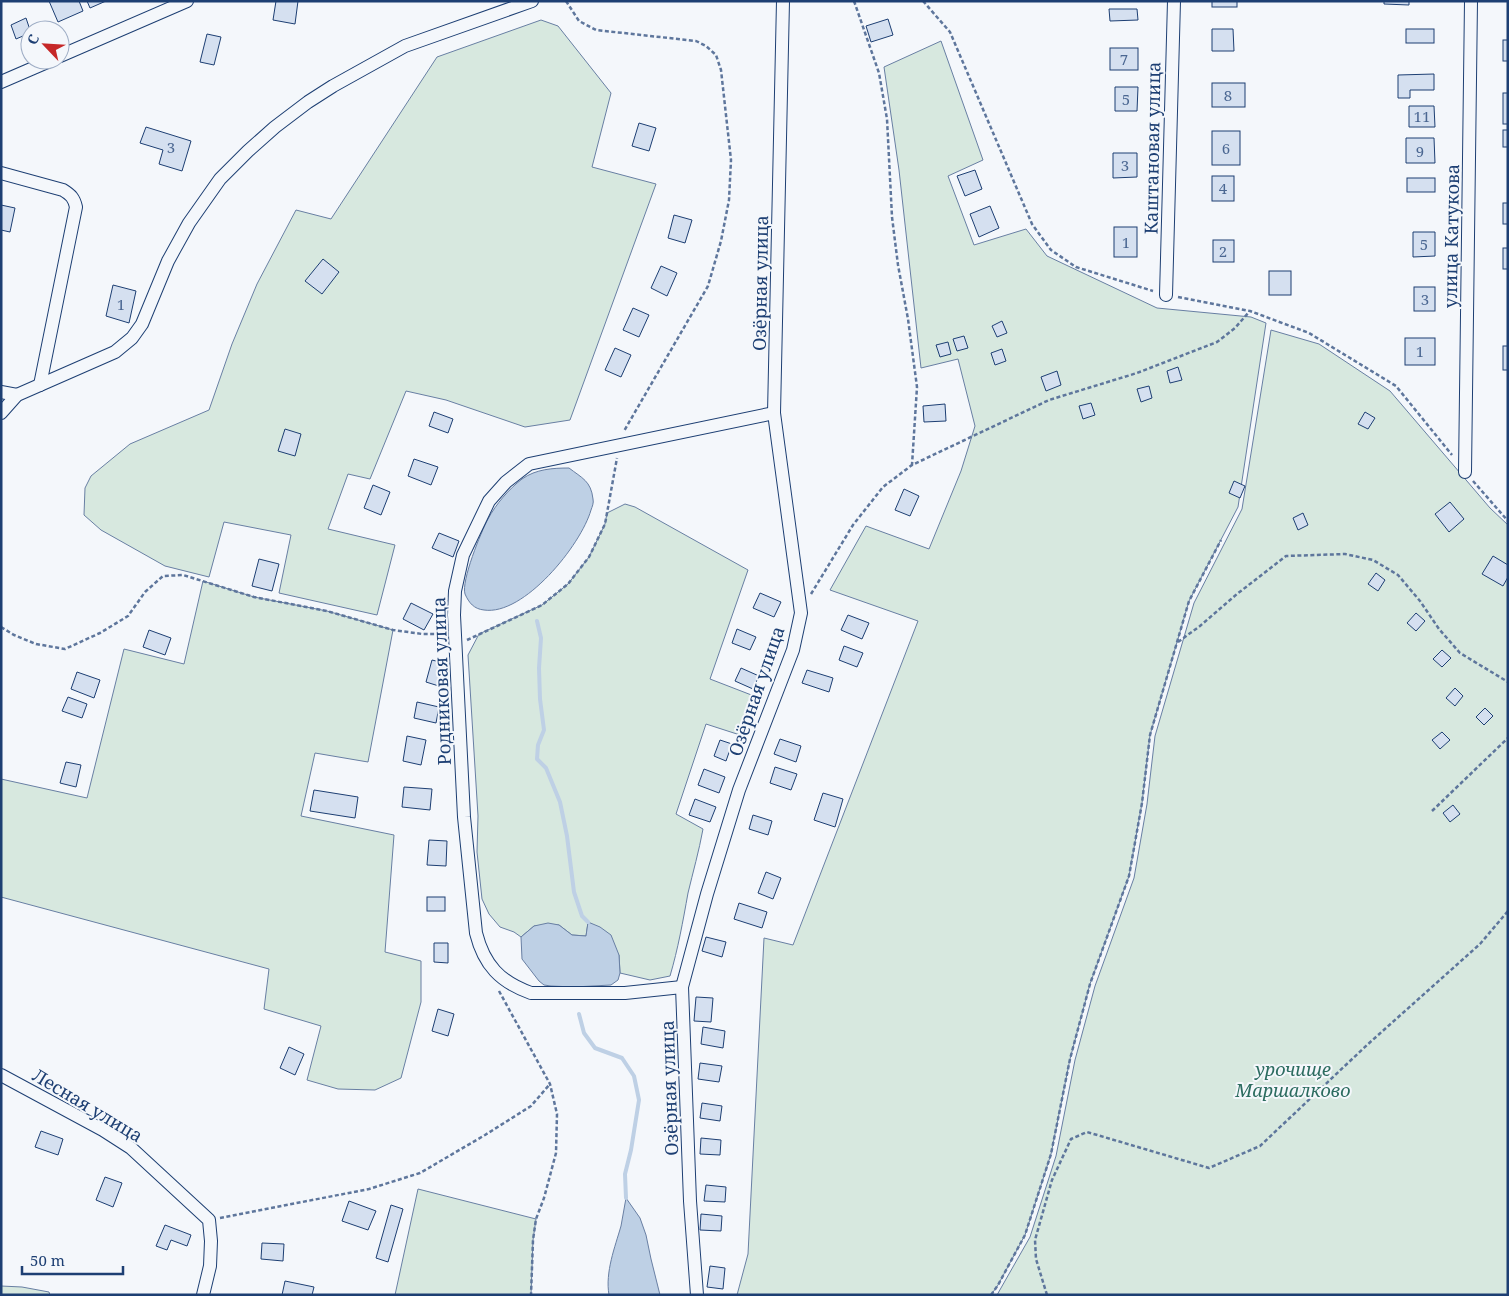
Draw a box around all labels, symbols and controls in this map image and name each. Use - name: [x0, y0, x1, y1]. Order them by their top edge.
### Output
- north arrow: [20, 20, 70, 70]
- text: С: [22, 31, 43, 47]
- house number: 7: [1120, 49, 1128, 69]
- street label: Каштановая улица: [1138, 61, 1166, 235]
- house number: 8: [1224, 85, 1232, 105]
- house number: 5: [1122, 89, 1130, 109]
- house number: 11: [1414, 106, 1430, 126]
- house number: 3: [167, 137, 175, 157]
- house number: 6: [1222, 138, 1230, 158]
- house number: 9: [1416, 141, 1424, 161]
- house number: 3: [1121, 155, 1129, 175]
- street label: улица Катукова: [1438, 164, 1464, 308]
- house number: 4: [1219, 178, 1228, 198]
- street label: Озёрная улица: [747, 215, 773, 351]
- house number: 1: [1122, 232, 1130, 252]
- house number: 5: [1420, 234, 1428, 254]
- house number: 2: [1219, 241, 1227, 261]
- house number: 3: [1421, 289, 1429, 309]
- house number: 1: [117, 294, 125, 314]
- house number: 1: [1416, 341, 1424, 361]
- street label: Родниковая улица: [426, 596, 456, 766]
- street label: Озёрная улица: [723, 623, 789, 759]
- street label: Озёрная улица: [655, 1020, 683, 1156]
- park label: урочище Маршалково: [1234, 1057, 1351, 1102]
- street label: Лесная улица: [28, 1063, 148, 1147]
- scale bar: [22, 1244, 124, 1276]
- text: 50 m: [30, 1250, 65, 1270]

